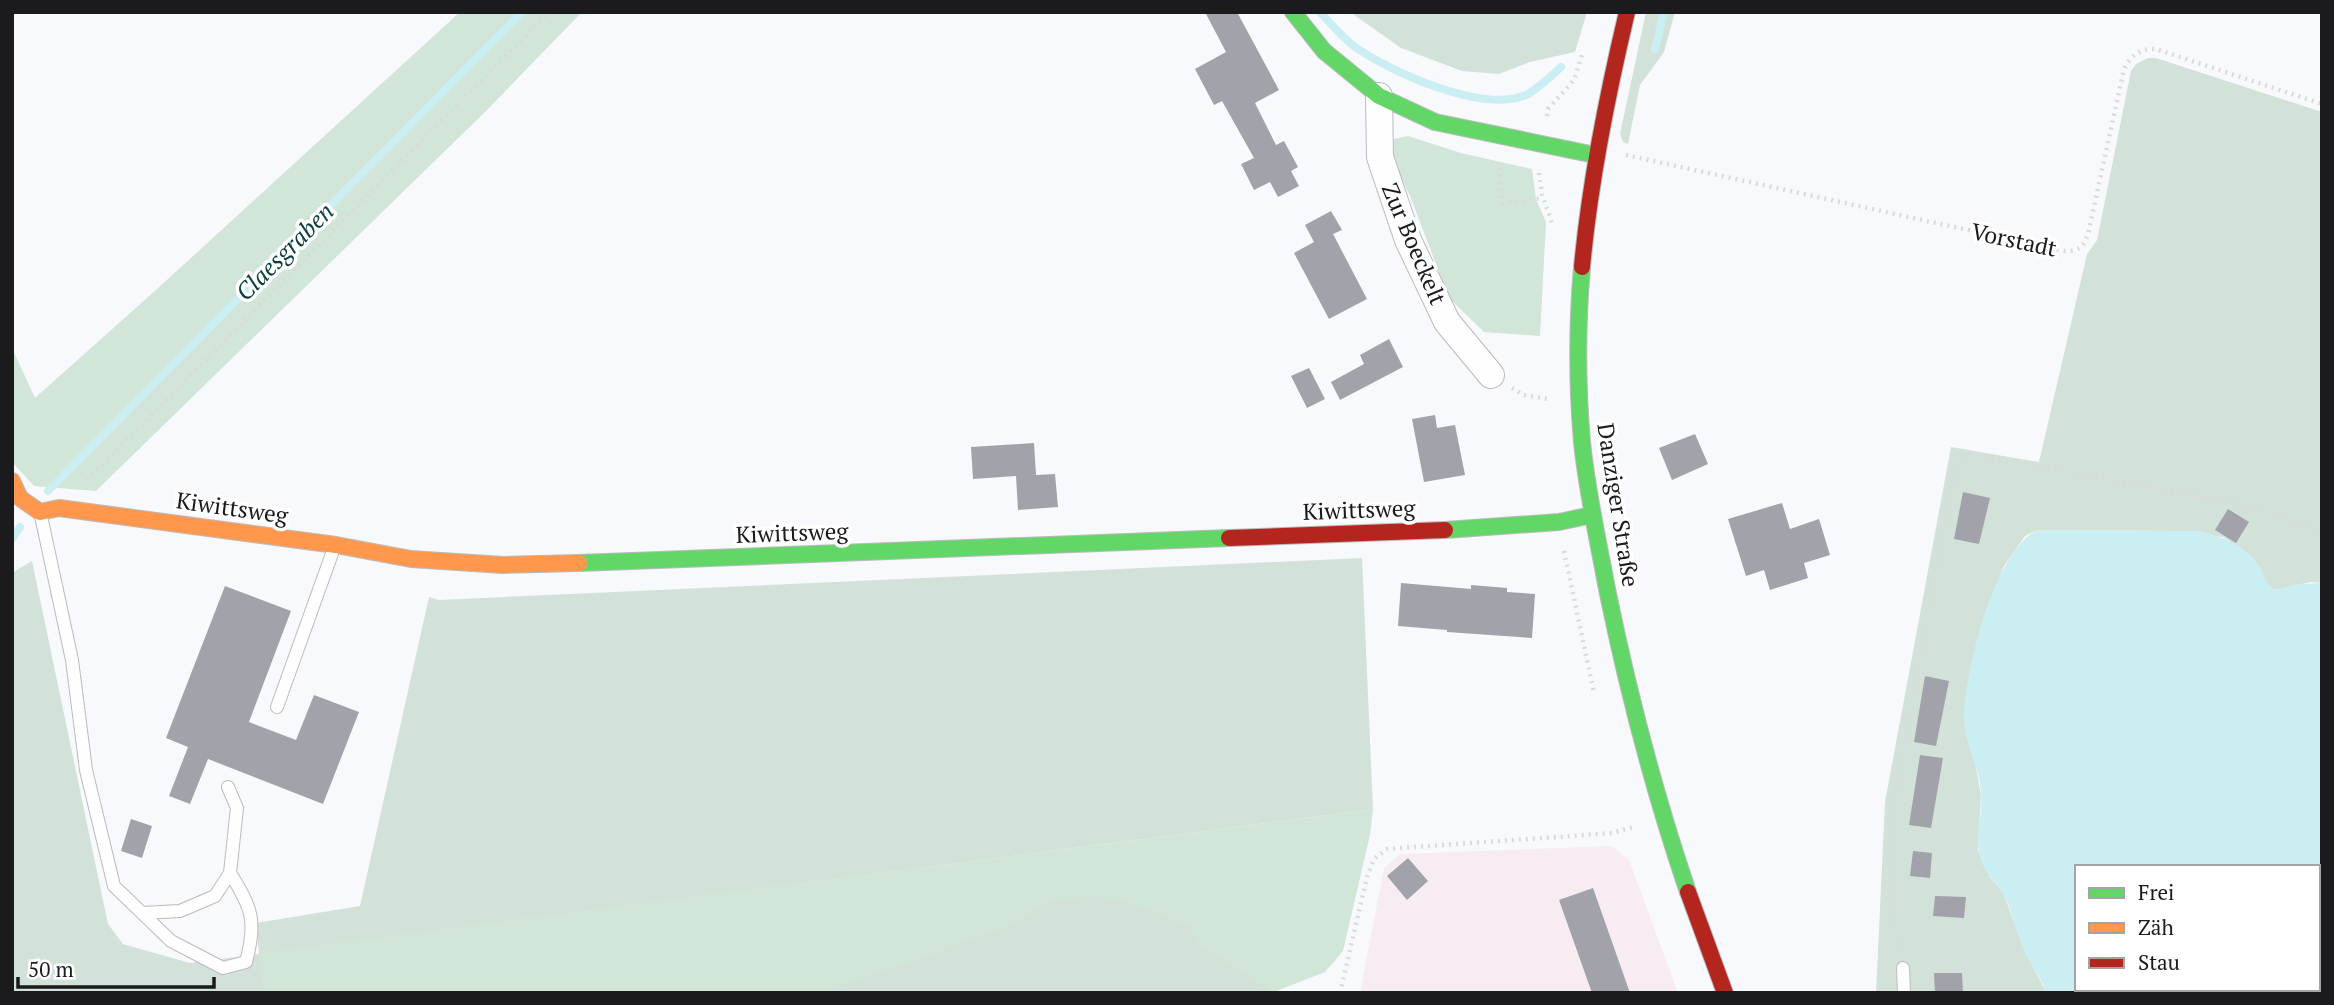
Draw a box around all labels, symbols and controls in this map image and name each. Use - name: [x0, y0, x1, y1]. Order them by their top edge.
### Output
- street label: Zur Boeckelt: [1375, 178, 1454, 310]
- water label: Claesgraben: [228, 195, 340, 307]
- street label: Vorstadt: [1969, 215, 2060, 264]
- street label: Danziger Straße: [1590, 421, 1647, 589]
- street label: Kiwittsweg: [174, 484, 291, 531]
- street label: Kiwittsweg: [1302, 492, 1417, 527]
- street label: Kiwittsweg: [735, 515, 850, 550]
- legend: [2075, 865, 2320, 991]
- text: Frei: [2138, 878, 2174, 906]
- text: Zäh: [2138, 913, 2174, 941]
- scale bar: [18, 946, 214, 990]
- text: Stau: [2138, 948, 2180, 976]
- text: 50 m: [28, 955, 74, 983]

